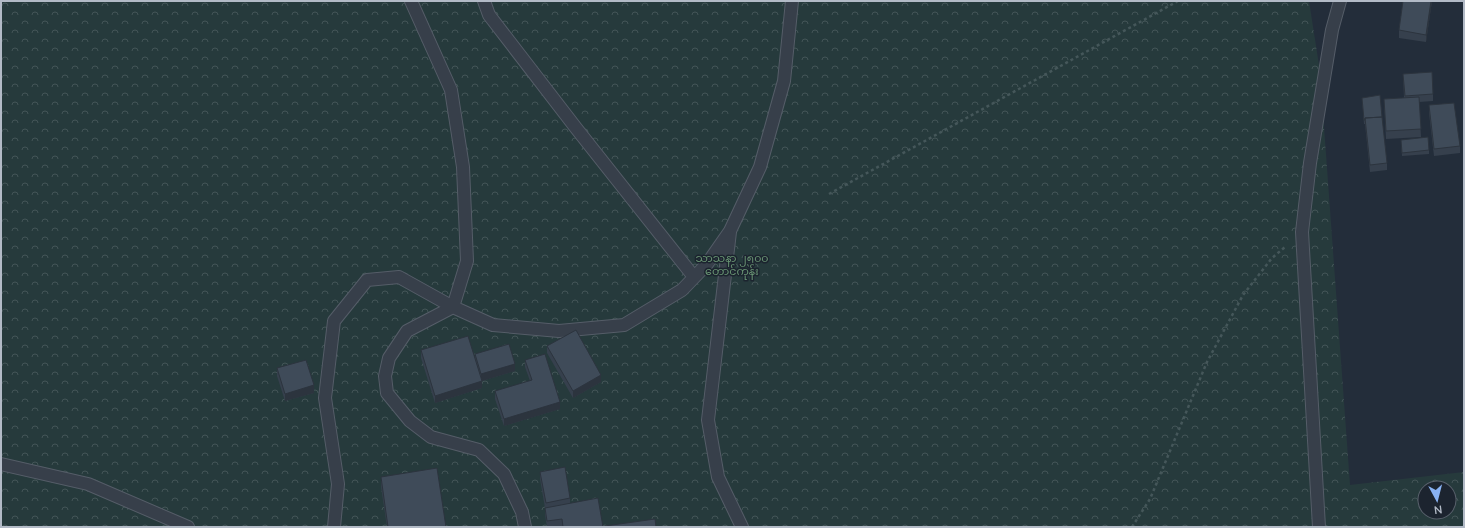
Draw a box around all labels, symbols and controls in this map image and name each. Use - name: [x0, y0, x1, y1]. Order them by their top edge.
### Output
- park label: သာသနာ ၂၅၀၀ တောင်ကုန်း: [695, 251, 769, 280]
- north arrow: [1417, 480, 1457, 520]
- text: N: [1433, 501, 1443, 517]

